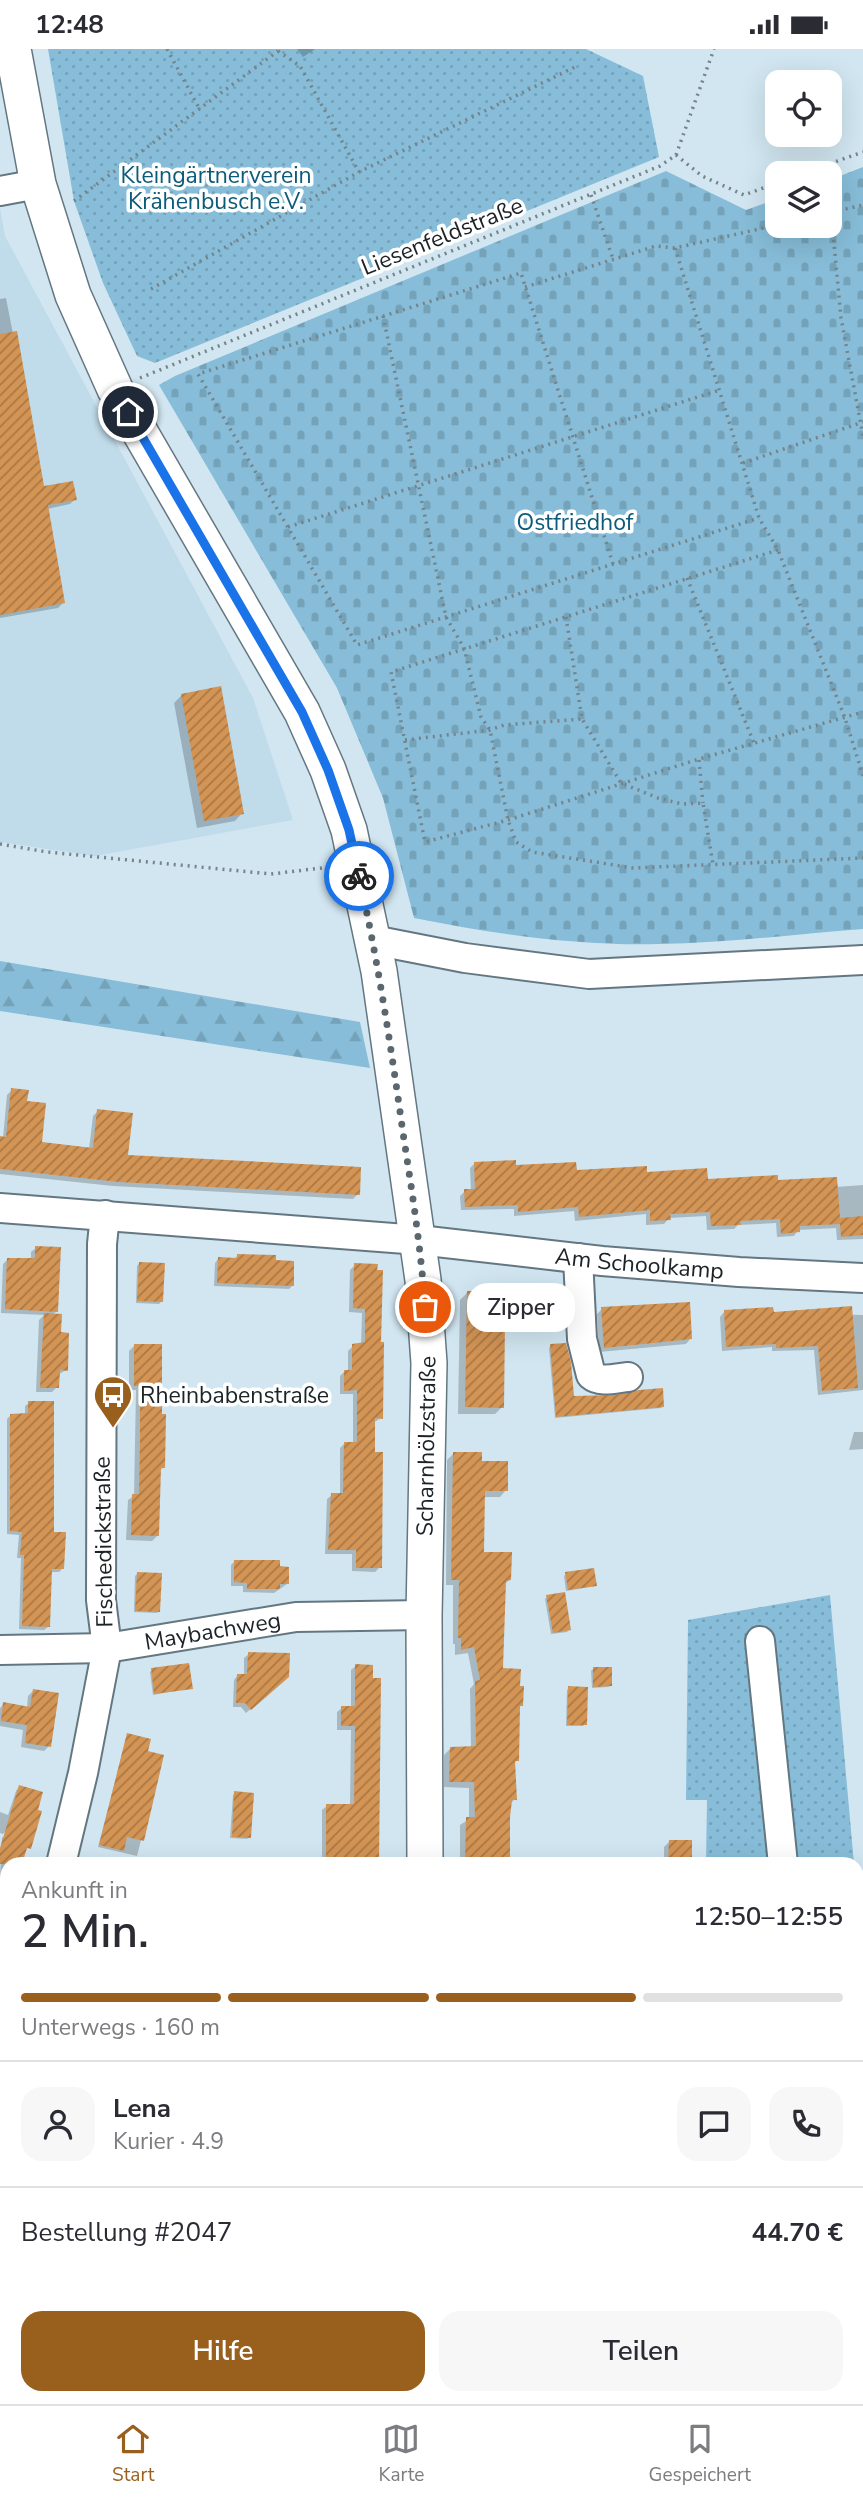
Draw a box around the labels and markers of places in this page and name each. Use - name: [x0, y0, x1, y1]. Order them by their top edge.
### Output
- pin: [98, 382, 158, 442]
- pin: [395, 1277, 455, 1337]
- callout: Zipper: [467, 1283, 576, 1331]
- bus stop icon: Rheinbabenstraße: [92, 1374, 134, 1429]
- place label: Rheinbabenstraße: [140, 1380, 329, 1411]

